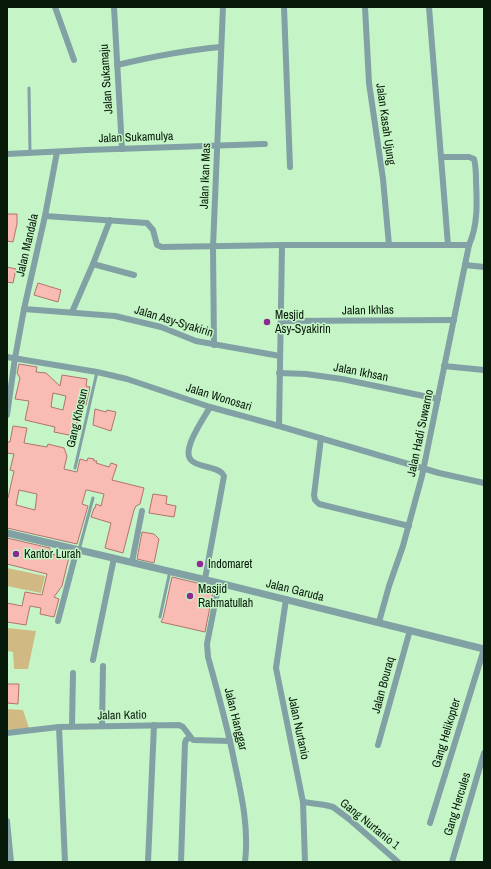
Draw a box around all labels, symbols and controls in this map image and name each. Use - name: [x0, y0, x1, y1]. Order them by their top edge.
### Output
- street label: Jalan Sukamaju: [96, 44, 116, 114]
- street label: Jalan Kasah Ujung: [372, 82, 400, 167]
- street label: Jalan Sukamulya: [98, 128, 174, 146]
- street label: Jalan Ikan Mas: [196, 143, 214, 209]
- street label: Jalan Mandala: [12, 212, 42, 278]
- street label: Jalan Asy-Syakirin: [133, 301, 215, 341]
- street label: Jalan Ikhlas: [342, 302, 394, 318]
- place label: Mesjid Asy-Syakirin: [274, 307, 331, 337]
- marker: Mesjid Asy-Syakirin: [262, 317, 272, 327]
- street label: Jalan Ikhsan: [332, 359, 390, 385]
- street label: Jalan Wonosari: [184, 379, 254, 415]
- street label: Gang Khosun: [62, 387, 92, 449]
- street label: Jalan Hadi Suwarno: [403, 388, 437, 478]
- place label: Kantor Lurah: [24, 546, 81, 562]
- marker: Kantor Lurah: [11, 549, 21, 559]
- place label: Indomaret: [208, 556, 253, 572]
- marker: Indomaret: [195, 559, 205, 569]
- street label: Jalan Garuda: [264, 575, 326, 605]
- place label: Masjid Rahmatullah: [198, 581, 253, 611]
- marker: Masjid Rahmatullah: [185, 591, 195, 601]
- street label: Jalan Bouraq: [368, 655, 398, 715]
- street label: Jalan Hanggar: [220, 686, 252, 753]
- street label: Jalan Nurtanio: [285, 695, 313, 761]
- street label: Gang Helikopter: [428, 696, 464, 770]
- street label: Jalan Katio: [97, 707, 147, 723]
- street label: Gang Hercules: [440, 770, 474, 838]
- street label: Gang Nurtanio 1: [337, 795, 404, 853]

